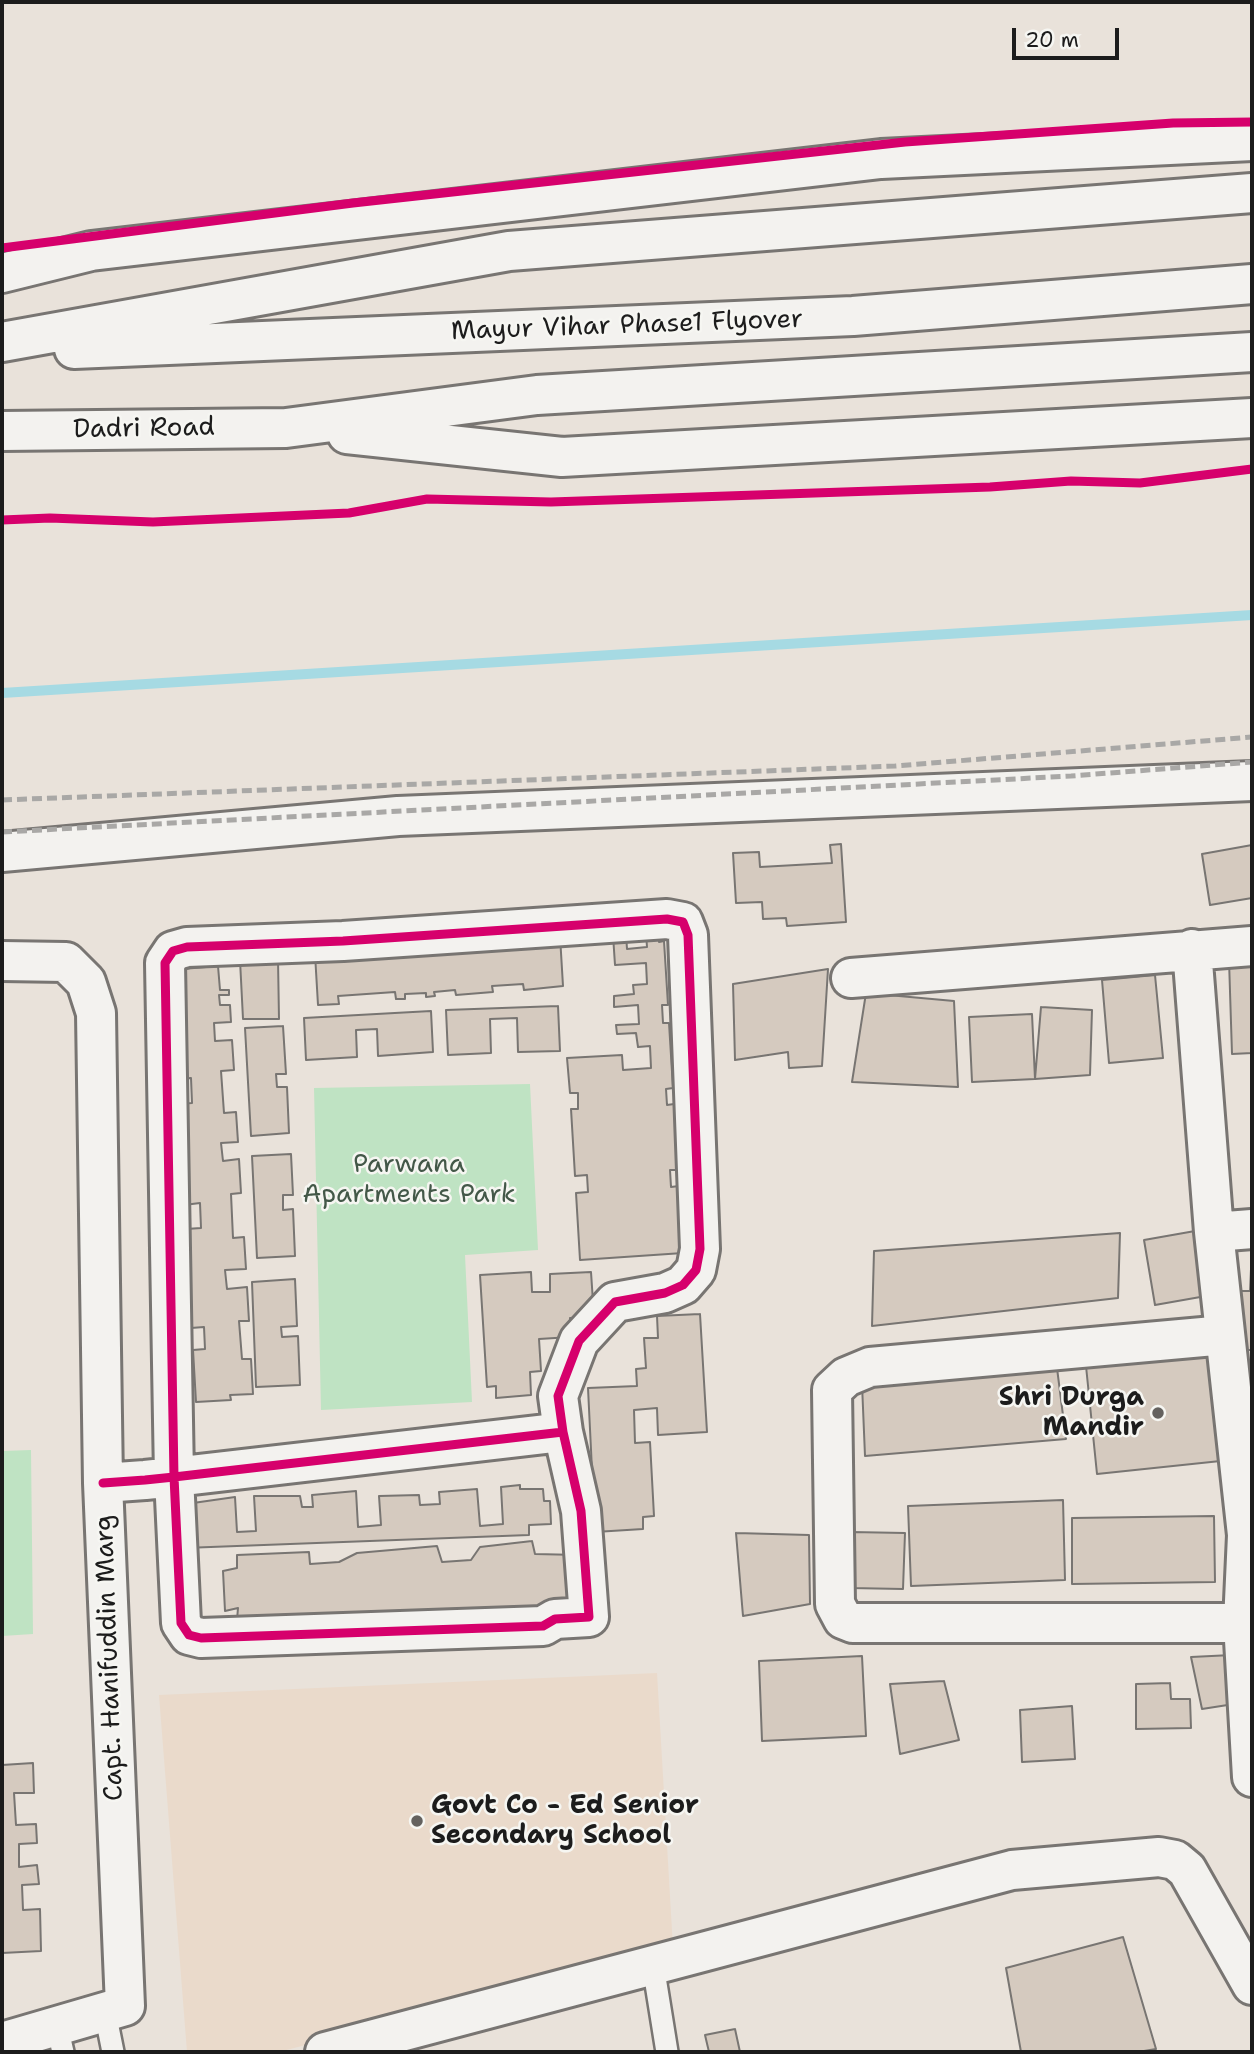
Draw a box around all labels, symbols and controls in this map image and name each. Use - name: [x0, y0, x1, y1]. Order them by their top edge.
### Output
- scale bar: [1016, 14, 1123, 58]
- text: 20 m: [1025, 26, 1079, 54]
- street label: Mayur Vihar Phase1 Flyover: [450, 304, 804, 348]
- street label: Dadri Road: [73, 412, 215, 446]
- park label: Parwana Apartments Park: [302, 1149, 516, 1210]
- place label: Shri Durga Mandir: [999, 1382, 1144, 1444]
- marker: Shri Durga Mandir: [1150, 1405, 1166, 1421]
- street label: Capt. Hanifuddin Marg: [89, 1514, 131, 1802]
- place label: Govt Co - Ed Senior Secondary School: [431, 1790, 699, 1852]
- marker: Govt Co - Ed Senior Secondary School: [409, 1813, 425, 1829]

